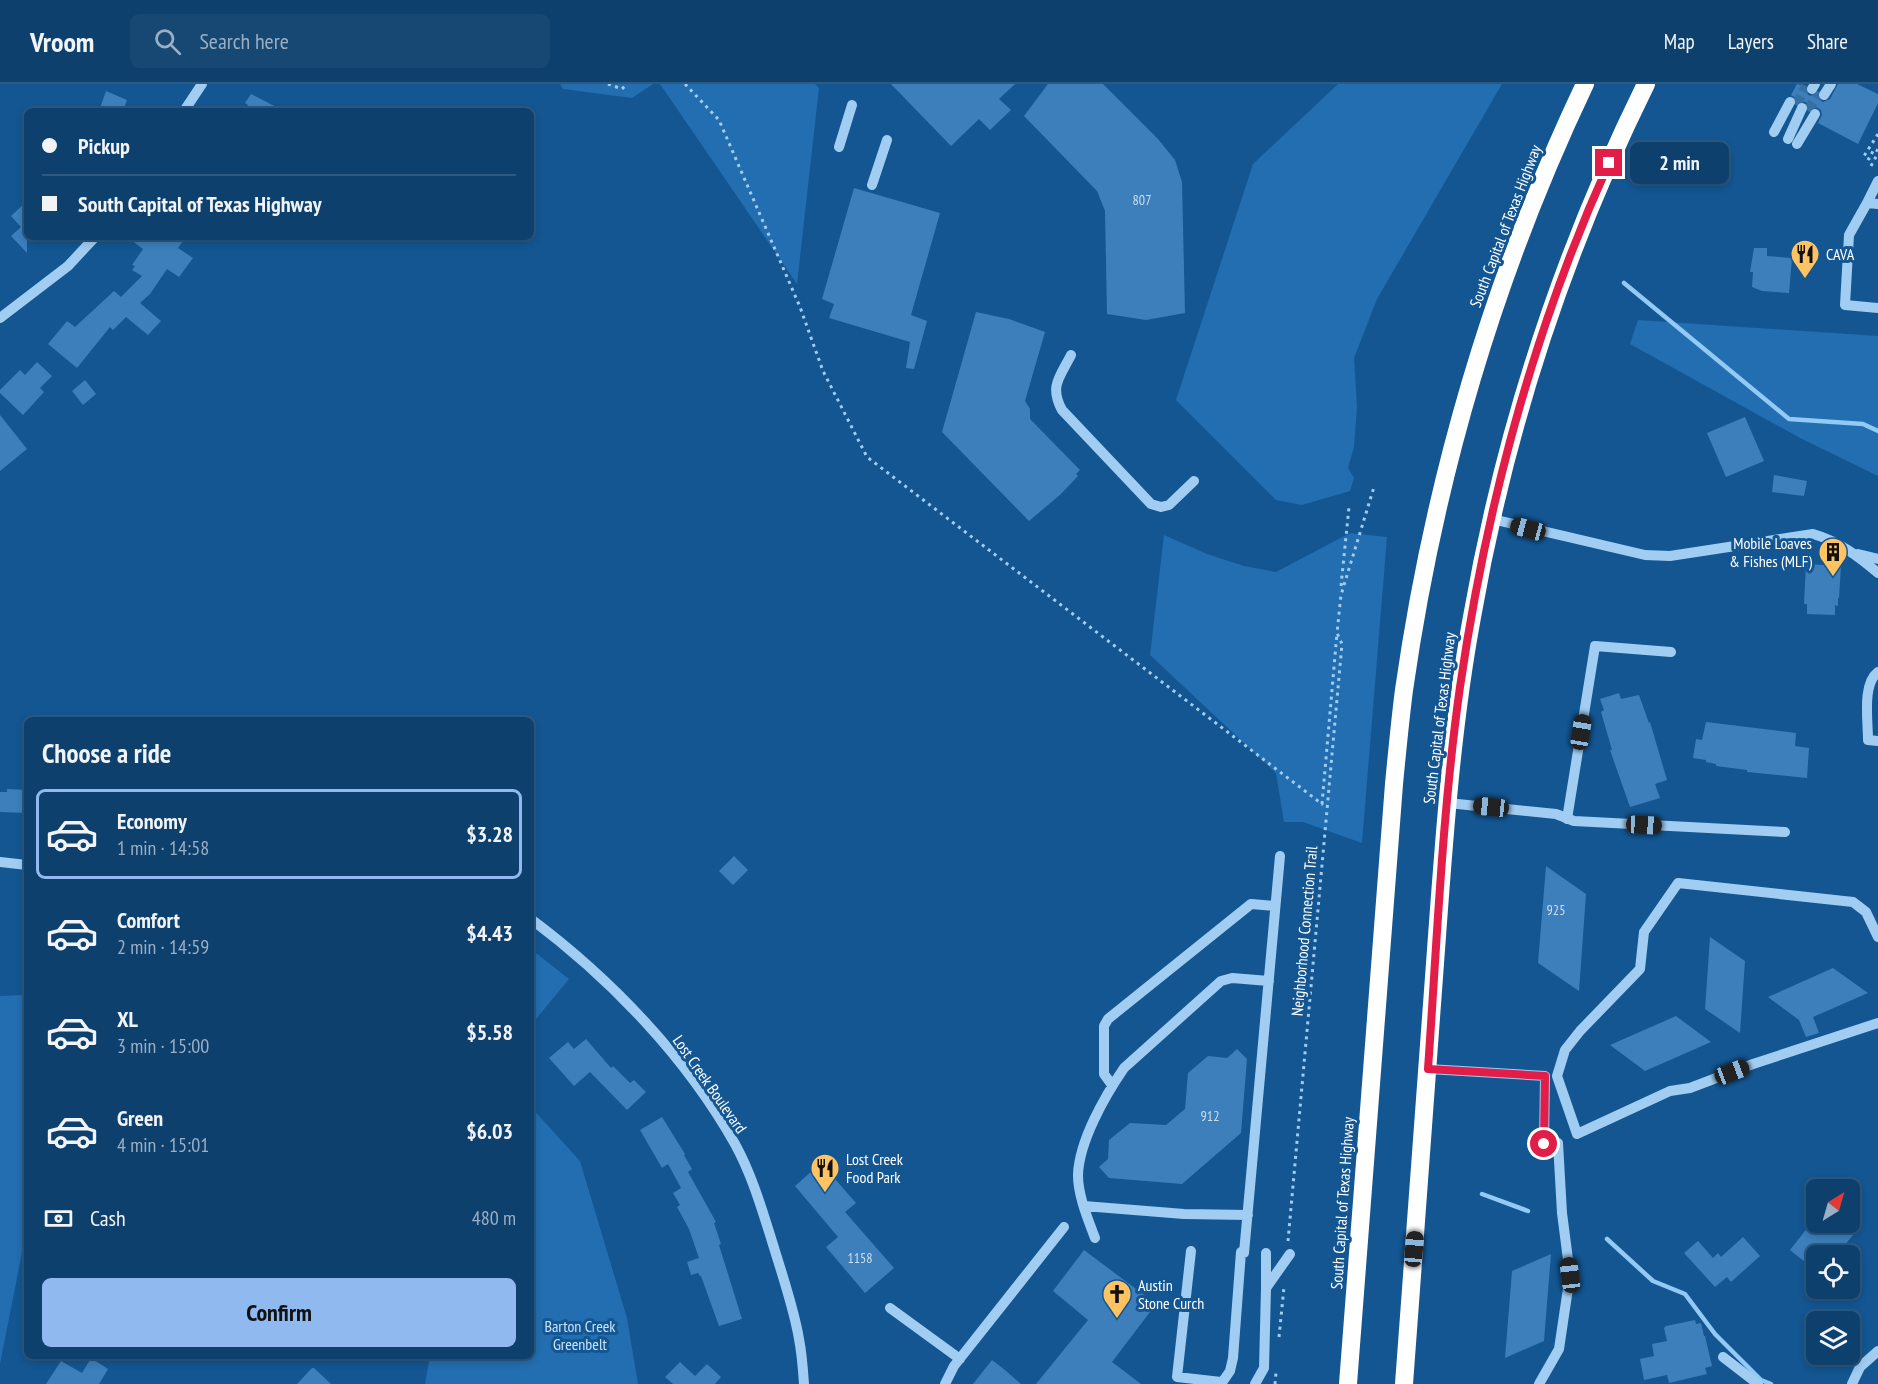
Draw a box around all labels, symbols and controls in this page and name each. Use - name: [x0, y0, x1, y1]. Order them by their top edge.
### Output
- search box: [130, 14, 550, 68]
- text: Vroom: [30, 23, 94, 60]
- icon: search: [151, 25, 184, 58]
- text: Search here: [199, 27, 289, 55]
- text: Map: [1664, 28, 1695, 55]
- text: Layers: [1728, 28, 1774, 55]
- text: Share: [1807, 28, 1848, 55]
- text: Pickup: [78, 132, 130, 160]
- street label: South Capital of Texas Highway: [1465, 142, 1545, 310]
- callout: 2 min: [1630, 142, 1729, 184]
- route end: [1595, 149, 1622, 176]
- text: 2 min: [1659, 150, 1700, 176]
- text: South Capital of Texas Highway: [78, 190, 322, 218]
- house number: 807: [1133, 191, 1151, 209]
- restaurant icon: CAVA: [1789, 238, 1821, 280]
- place label: CAVA: [1826, 244, 1855, 264]
- car: [1508, 516, 1548, 542]
- place label: Mobile Loaves & Fishes (MLF): [1729, 533, 1812, 571]
- building icon: Mobile Loaves & Fishes (MLF): [1817, 536, 1849, 578]
- street label: South Capital of Texas Highway: [1419, 631, 1459, 805]
- car: [1569, 713, 1593, 751]
- text: Choose a ride: [42, 736, 171, 770]
- car: [1472, 796, 1510, 818]
- icon: car: [45, 807, 99, 861]
- text: Economy: [117, 807, 187, 835]
- car: [1626, 815, 1662, 835]
- text: $3.28: [466, 820, 513, 848]
- text: 1 min · 14:58: [117, 835, 209, 861]
- street label: Neighborhood Connection Trail: [1287, 845, 1321, 1017]
- house number: 925: [1547, 901, 1565, 919]
- icon: car: [45, 906, 99, 960]
- text: Comfort: [117, 906, 180, 934]
- text: $4.43: [466, 919, 513, 947]
- text: 2 min · 14:59: [117, 934, 209, 960]
- icon: car: [45, 1005, 99, 1059]
- text: XL: [117, 1005, 138, 1033]
- text: $5.58: [466, 1018, 513, 1046]
- street label: Lost Creek Boulevard: [669, 1031, 751, 1137]
- text: 3 min · 15:00: [117, 1033, 209, 1059]
- car: [1712, 1057, 1752, 1087]
- icon: car: [45, 1104, 99, 1158]
- text: Green: [117, 1104, 163, 1132]
- house number: 912: [1201, 1107, 1219, 1125]
- street label: South Capital of Texas Highway: [1326, 1116, 1358, 1290]
- text: $6.03: [466, 1117, 513, 1145]
- route start: [1530, 1130, 1557, 1157]
- text: 4 min · 15:01: [117, 1132, 209, 1158]
- place label: Lost Creek Food Park: [846, 1149, 904, 1187]
- restaurant icon: Lost Creek Food Park: [809, 1152, 841, 1194]
- north arrow: [1806, 1179, 1860, 1233]
- map controls: [1806, 1179, 1860, 1365]
- icon: cash: [42, 1202, 75, 1235]
- text: Cash: [90, 1204, 126, 1232]
- text: 480 m: [472, 1205, 516, 1231]
- car: [1403, 1230, 1425, 1268]
- button: locate: [1806, 1245, 1860, 1299]
- house number: 1158: [847, 1249, 873, 1267]
- car: [1559, 1256, 1581, 1294]
- place label: Austin Stone Curch: [1138, 1275, 1204, 1313]
- button: Confirm: [42, 1278, 516, 1347]
- church icon: Austin Stone Curch: [1101, 1278, 1133, 1320]
- button: layers: [1806, 1311, 1860, 1365]
- park label: Barton Creek Greenbelt: [544, 1316, 616, 1354]

